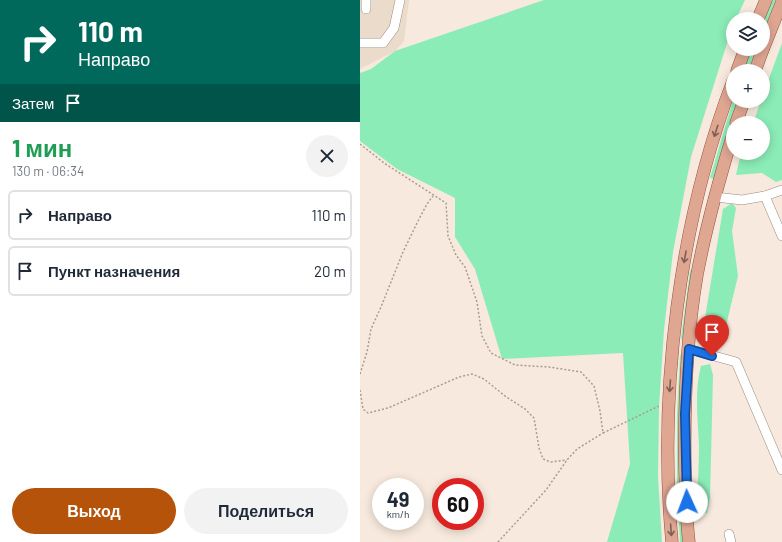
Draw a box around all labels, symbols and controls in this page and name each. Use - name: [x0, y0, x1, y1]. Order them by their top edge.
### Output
- map controls: [726, 12, 770, 160]
- button: layers: [726, 12, 770, 56]
- text: 110 m: [78, 14, 143, 48]
- icon: right: [12, 16, 64, 68]
- text: Направо: [78, 48, 150, 70]
- button: +: [726, 64, 770, 108]
- icon: arrive: [62, 92, 84, 114]
- text: Затем: [12, 94, 54, 112]
- button: −: [726, 116, 770, 160]
- one-way arrow: [712, 125, 719, 138]
- text: 1 мин: [12, 133, 72, 162]
- button: close: [306, 135, 348, 177]
- text: 130 m · 06:34: [12, 163, 84, 179]
- icon: right: [14, 204, 36, 226]
- text: Направо: [48, 206, 112, 224]
- text: 110 m: [312, 206, 346, 224]
- one-way arrow: [680, 250, 688, 263]
- icon: arrive: [14, 260, 36, 282]
- text: Пункт назначения: [48, 262, 180, 280]
- text: 20 m: [314, 262, 346, 280]
- pin: [695, 315, 729, 356]
- icon: arrive: [701, 321, 723, 343]
- one-way arrow: [666, 379, 673, 392]
- speed limit sign: 60: [432, 478, 484, 530]
- position arrow: [666, 481, 708, 523]
- text: 49: [387, 487, 409, 511]
- button: Выход: [12, 488, 176, 534]
- button: Поделиться: [184, 488, 348, 534]
- text: km/h: [387, 508, 409, 520]
- one-way arrow: [668, 523, 675, 536]

